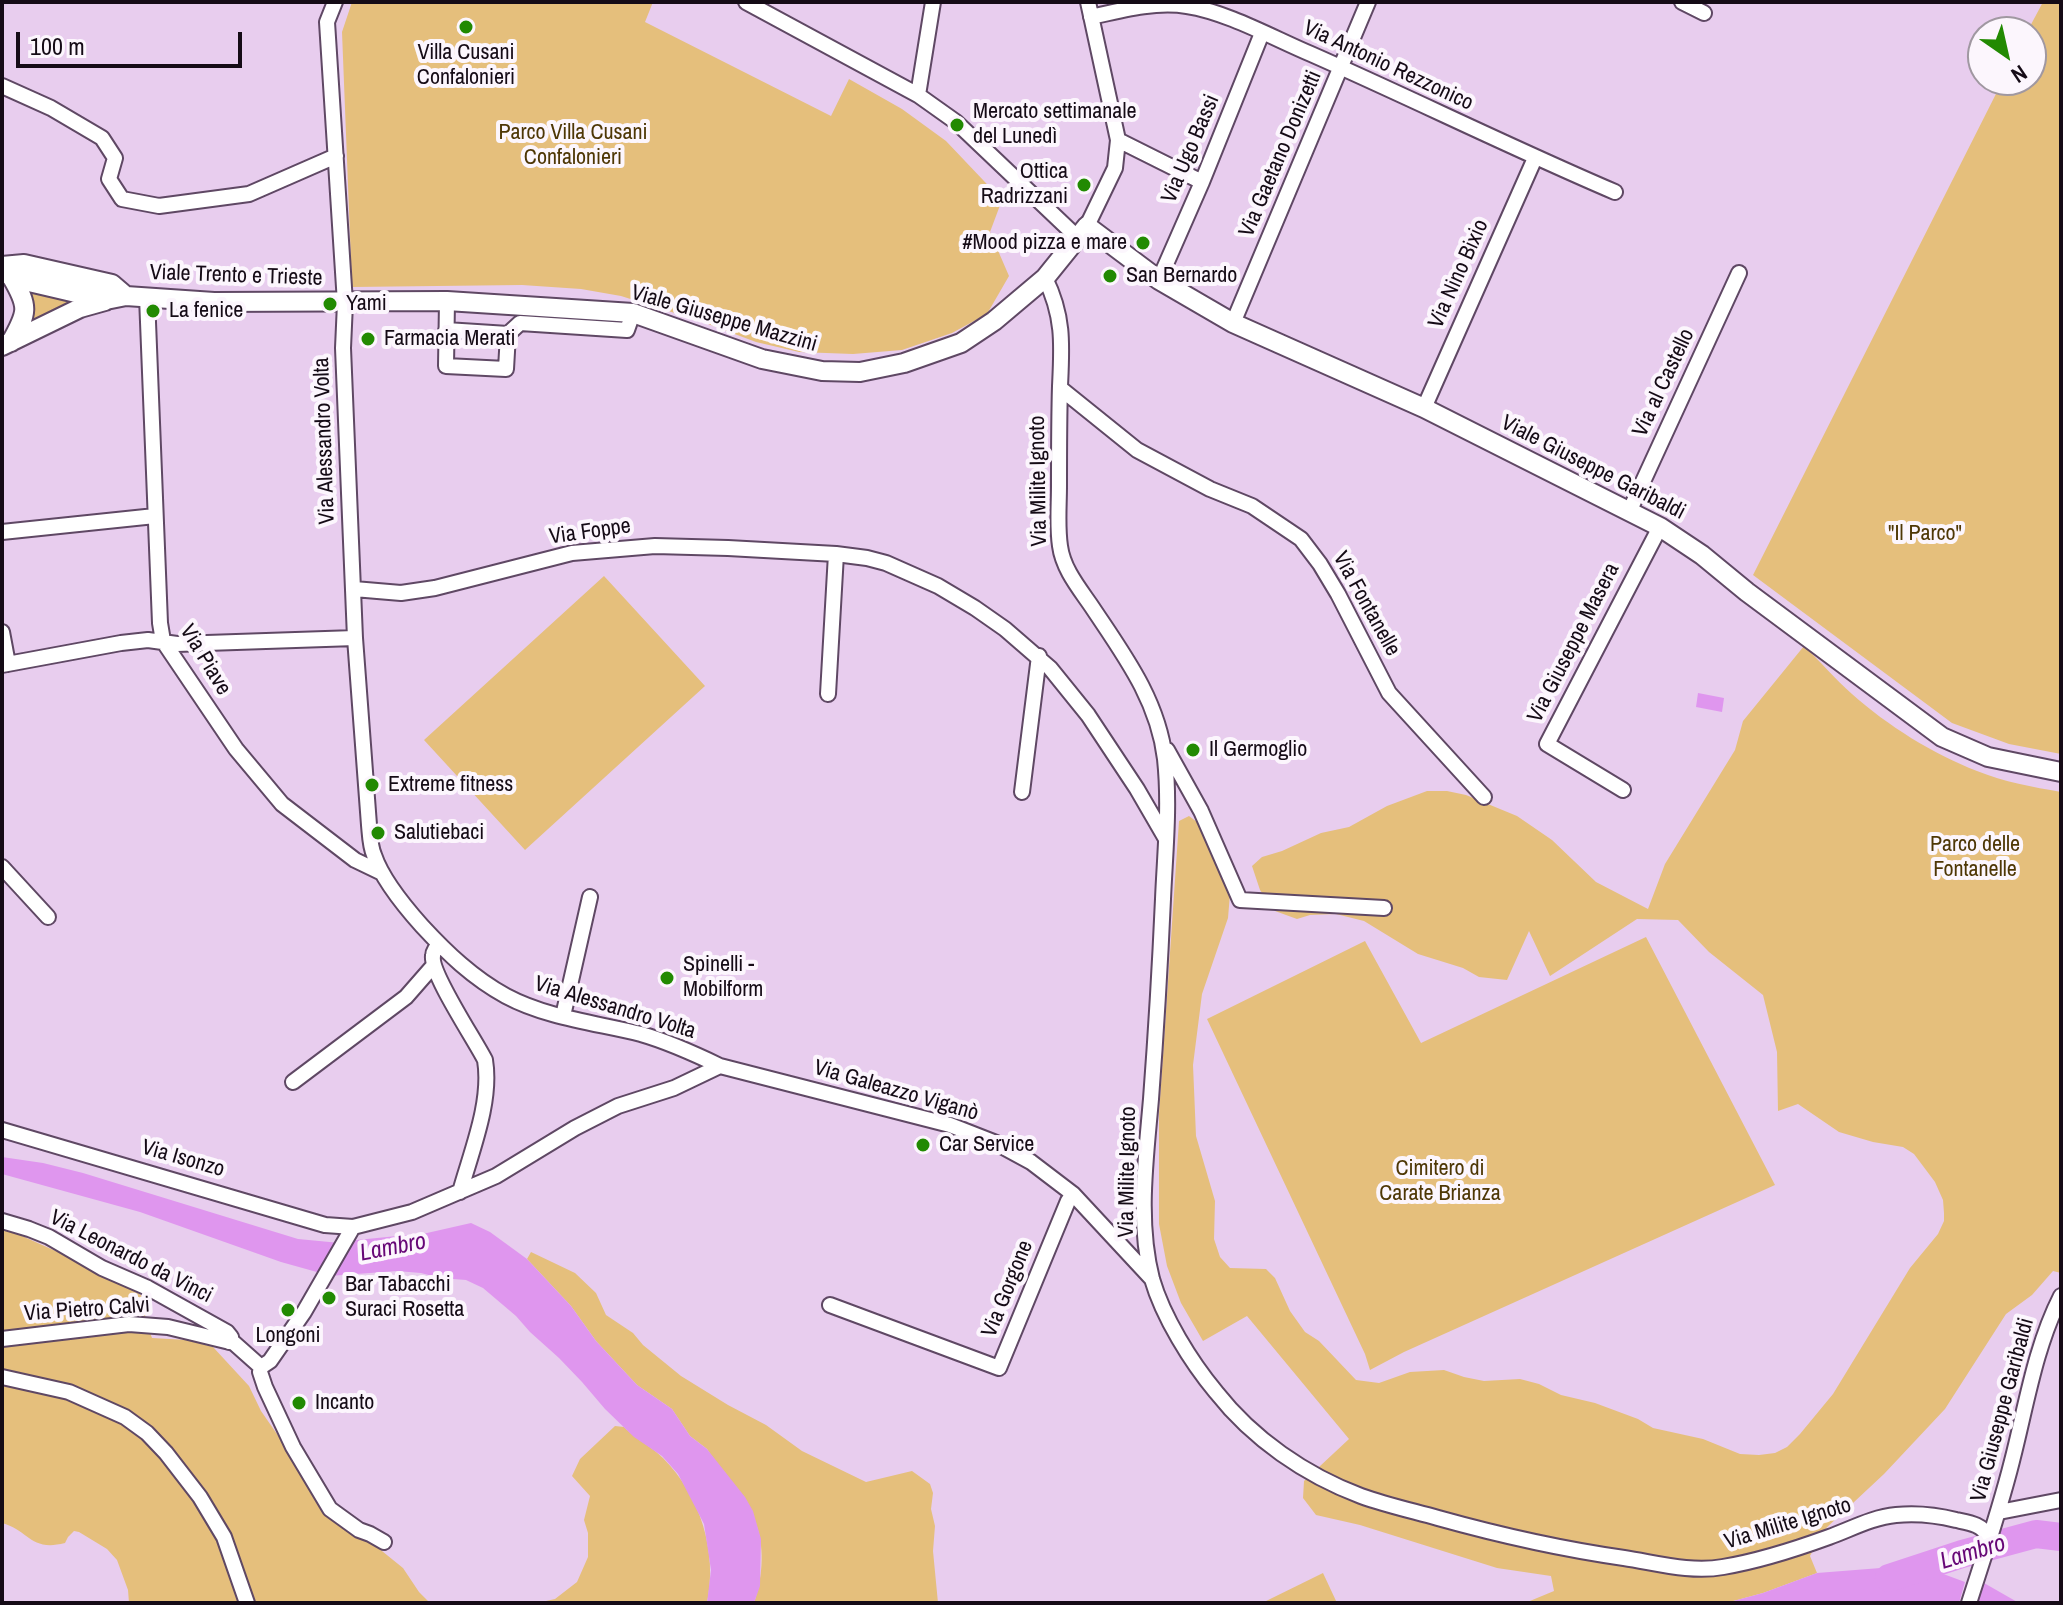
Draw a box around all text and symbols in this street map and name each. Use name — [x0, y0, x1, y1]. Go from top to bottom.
street label: Via Antonio Rezzonico — [1299, 15, 1477, 117]
scale bar — [20, 16, 246, 66]
north arrow — [1967, 16, 2047, 96]
marker: Villa Cusani Confalonieri — [457, 18, 475, 36]
text: 100 m — [30, 30, 85, 62]
place label: Villa Cusani Confalonieri — [417, 40, 515, 92]
text: N — [2006, 58, 2033, 90]
street label: Via Gaetano Donizetti — [1234, 67, 1328, 241]
street label: Via Ugo Bassi — [1156, 91, 1226, 207]
place label: Mercato settimanale del Lunedì — [973, 99, 1136, 150]
marker: Mercato settimanale del Lunedì — [948, 116, 966, 134]
park label: Parco Villa Cusani Confalonieri — [498, 120, 648, 172]
place label: Ottica Radrizzani — [981, 159, 1068, 210]
marker: Ottica Radrizzani — [1075, 176, 1093, 194]
street label: Via Nino Bixio — [1423, 216, 1495, 332]
place label: #Mood pizza e mare — [963, 230, 1127, 256]
marker: #Mood pizza e mare — [1134, 234, 1152, 252]
street label: Viale Trento e Trieste — [149, 260, 323, 292]
place label: San Bernardo — [1126, 263, 1237, 289]
marker: San Bernardo — [1101, 267, 1119, 285]
street label: Viale Giuseppe Mazzini — [628, 280, 820, 358]
place label: Yami — [346, 291, 387, 317]
marker: Yami — [321, 295, 339, 313]
place label: La fenice — [169, 298, 243, 324]
marker: La fenice — [144, 302, 162, 320]
street label: Via al Castello — [1628, 325, 1700, 441]
place label: Farmacia Merati — [384, 326, 515, 352]
marker: Farmacia Merati — [359, 330, 377, 348]
street label: Via Alessandro Volta — [309, 357, 341, 525]
street label: Viale Giuseppe Garibaldi — [1496, 410, 1690, 526]
street label: Via Milite Ignoto — [1025, 415, 1053, 547]
street label: Via Foppe — [548, 513, 632, 551]
park label: "Il Parco" — [1888, 521, 1962, 547]
street label: Via Fontanelle — [1327, 547, 1405, 661]
street label: Via Giuseppe Masera — [1522, 559, 1626, 727]
street label: Via Piave — [174, 620, 236, 700]
place label: Il Germoglio — [1209, 737, 1307, 763]
marker: Il Germoglio — [1184, 741, 1202, 759]
place label: Extreme fitness — [388, 772, 513, 798]
marker: Extreme fitness — [363, 776, 381, 794]
place label: Salutiebaci — [394, 820, 484, 846]
marker: Salutiebaci — [369, 824, 387, 842]
park label: Parco delle Fontanelle — [1930, 832, 2020, 884]
place label: Spinelli - Mobilform — [683, 952, 763, 1004]
marker: Spinelli - Mobilform — [658, 969, 676, 987]
street label: Via Alessandro Volta — [531, 971, 699, 1045]
street label: Via Galeazzo Viganò — [811, 1055, 981, 1127]
street label: Via Milite Ignoto — [1114, 1106, 1142, 1238]
place label: Car Service — [939, 1132, 1034, 1158]
street label: Via Isonzo — [139, 1135, 227, 1183]
marker: Car Service — [914, 1136, 932, 1154]
park label: Cimitero di Carate Brianza — [1379, 1156, 1501, 1208]
street label: Via Leonardo da Vinci — [45, 1205, 217, 1309]
water label: Lambro — [358, 1227, 428, 1269]
street label: Via Gorgone — [977, 1237, 1039, 1341]
place label: Bar Tabacchi Suraci Rosetta — [345, 1272, 464, 1324]
marker: Bar Tabacchi Suraci Rosetta — [320, 1289, 338, 1307]
street label: Via Pietro Calvi — [23, 1292, 151, 1328]
marker: Longoni — [279, 1301, 297, 1319]
street label: Via Giuseppe Garibaldi — [1966, 1315, 2040, 1505]
place label: Longoni — [255, 1323, 321, 1349]
place label: Incanto — [315, 1390, 374, 1416]
marker: Incanto — [290, 1394, 308, 1412]
street label: Via Milite Ignoto — [1721, 1492, 1855, 1556]
water label: Lambro — [1937, 1529, 2009, 1577]

